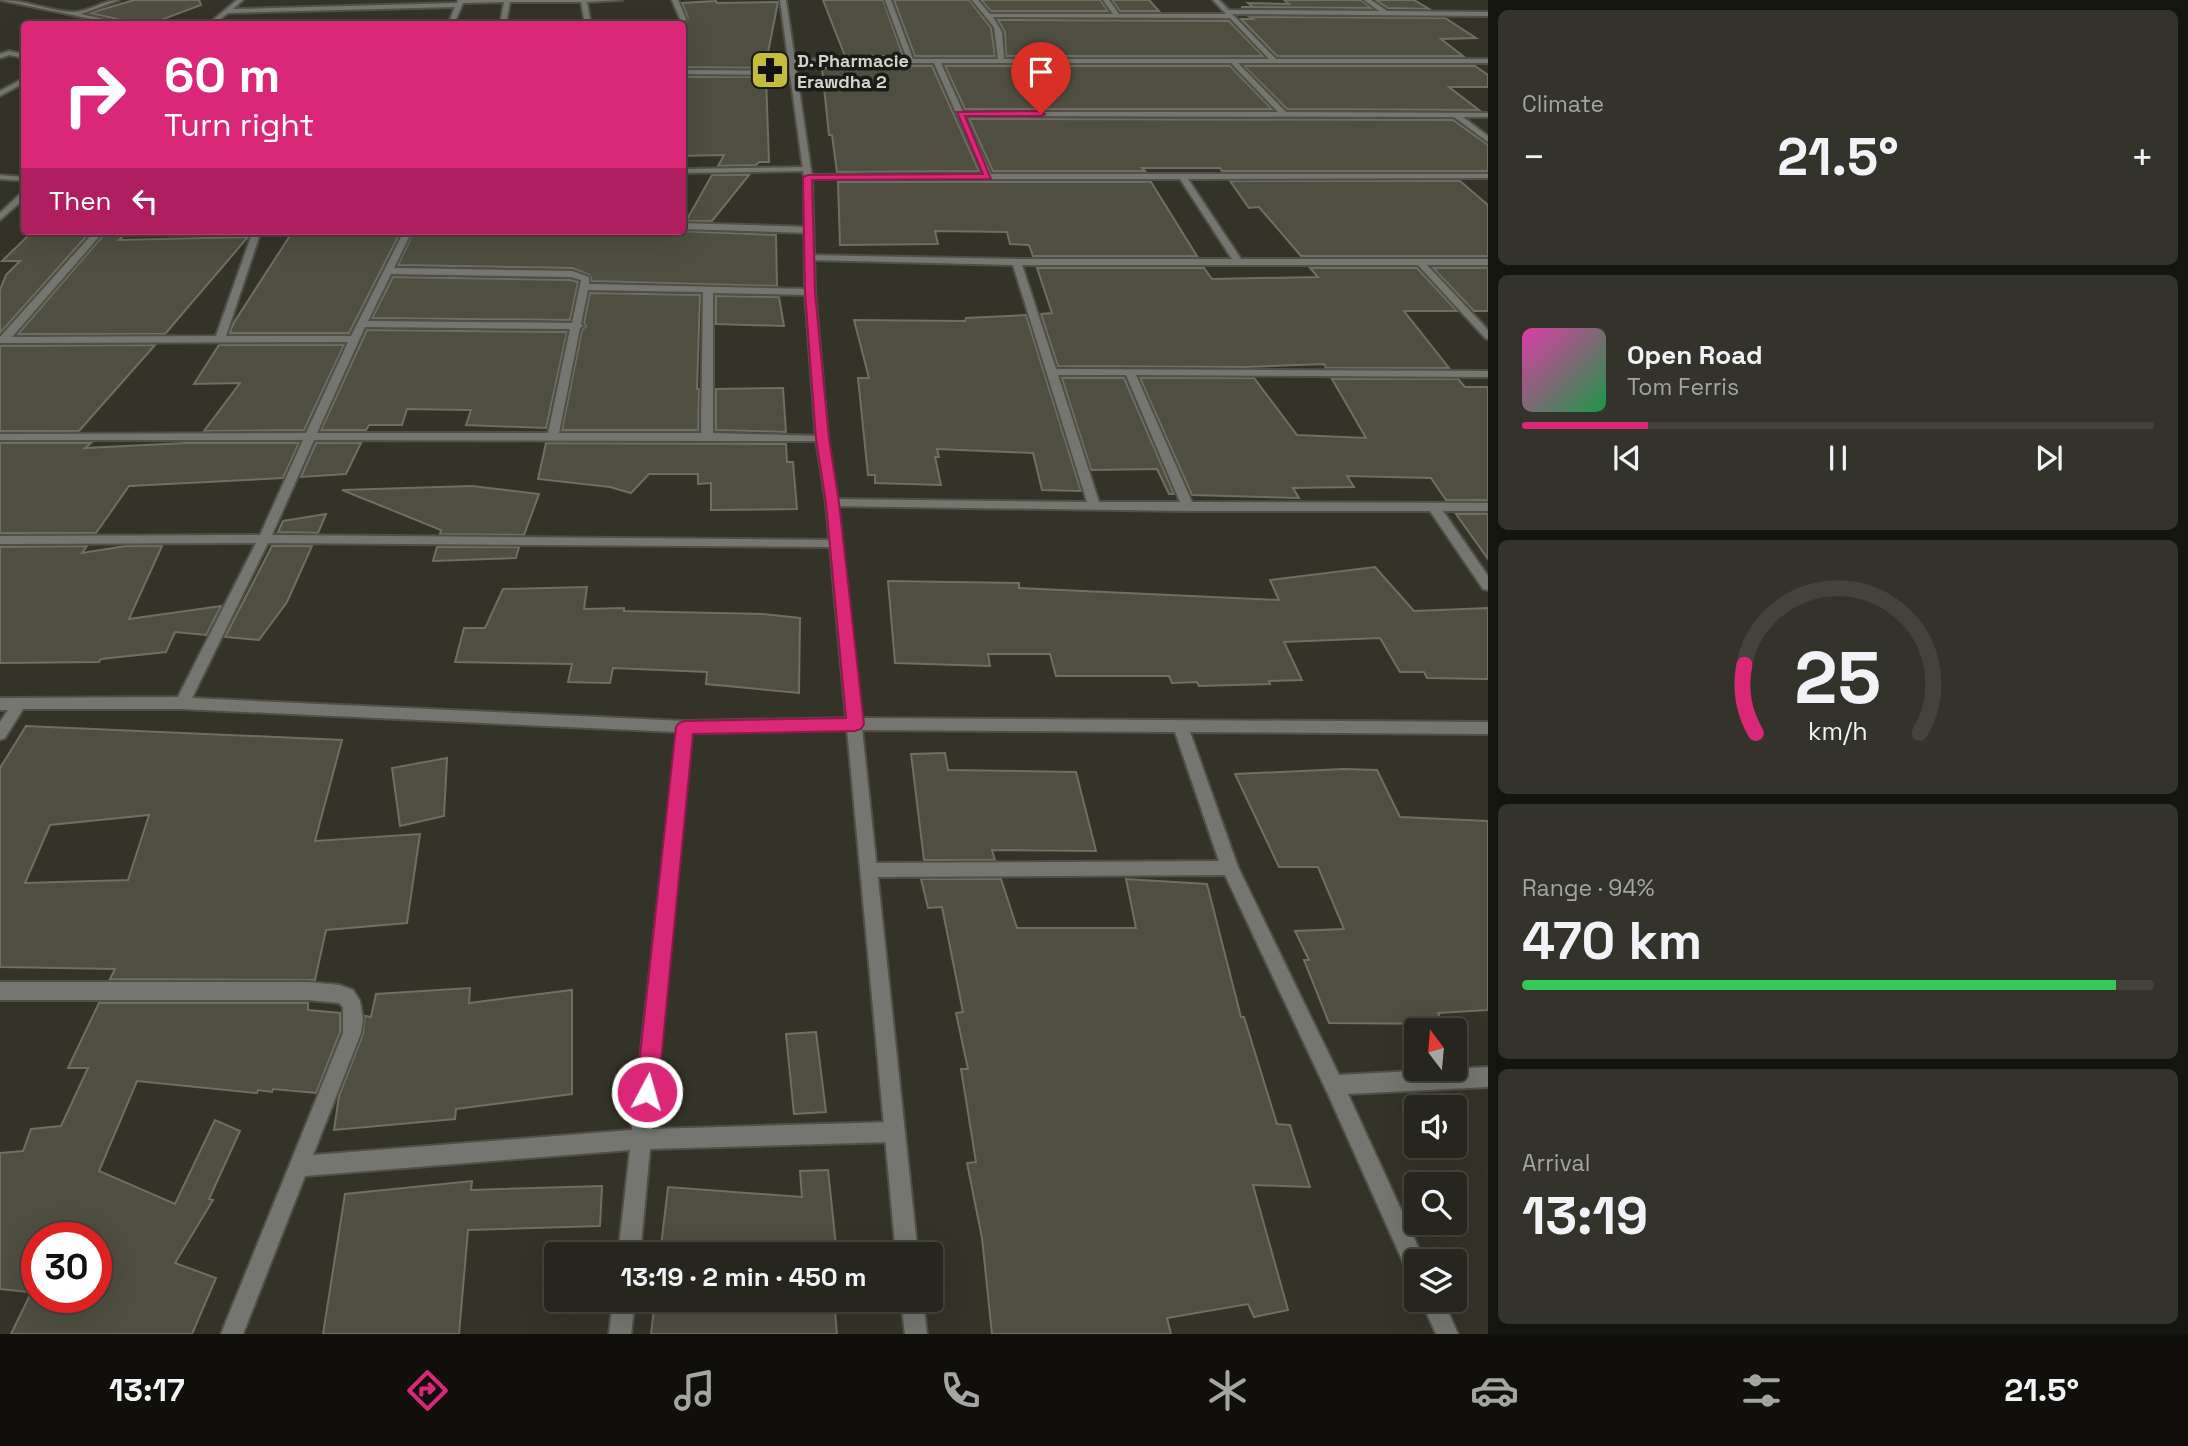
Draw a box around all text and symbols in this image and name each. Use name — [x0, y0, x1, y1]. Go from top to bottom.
pin — [1011, 42, 1071, 114]
text: 60 m — [164, 44, 280, 106]
icon: right — [49, 49, 140, 140]
pharmacy icon: D. Pharmacie Erawdha 2 — [749, 49, 791, 91]
place label: D. Pharmacie Erawdha 2 — [797, 49, 909, 93]
icon: arrive — [1022, 53, 1060, 91]
text: Climate — [1522, 89, 1604, 119]
text: Turn right — [164, 105, 314, 145]
text: 21.5° — [1777, 124, 1899, 190]
text: − — [1522, 133, 1546, 181]
text: + — [2130, 133, 2154, 181]
icon: left — [126, 182, 164, 220]
text: Then — [49, 184, 112, 218]
text: Open Road — [1627, 338, 1763, 372]
text: Tom Ferris — [1627, 372, 1739, 402]
icon: previous — [1608, 439, 1646, 477]
icon: pause — [1819, 439, 1857, 477]
icon: next — [2030, 439, 2068, 477]
text: 25 — [1795, 631, 1881, 724]
text: km/h — [1808, 715, 1868, 747]
text: Range · 94% — [1522, 873, 1655, 903]
text: 470 km — [1522, 908, 1702, 974]
north arrow — [1404, 1018, 1466, 1082]
map controls — [1404, 1018, 1467, 1312]
position arrow — [610, 1055, 684, 1129]
button: sound — [1404, 1095, 1467, 1158]
text: Arrival — [1522, 1148, 1590, 1178]
button: search — [1404, 1172, 1467, 1235]
text: 13:19 — [1522, 1183, 1648, 1249]
speed limit sign: 30 — [21, 1222, 112, 1313]
button: layers — [1404, 1249, 1467, 1312]
text: 13:19 · 2 min · 450 m — [621, 1260, 866, 1294]
icon: directions — [403, 1366, 452, 1415]
icon: music — [670, 1366, 719, 1415]
icon: phone — [936, 1366, 985, 1415]
icon: climate — [1203, 1366, 1252, 1415]
icon: car — [1470, 1366, 1519, 1415]
icon: filters — [1737, 1366, 1786, 1415]
text: 13:17 — [109, 1370, 185, 1410]
text: 21.5° — [2004, 1370, 2079, 1410]

